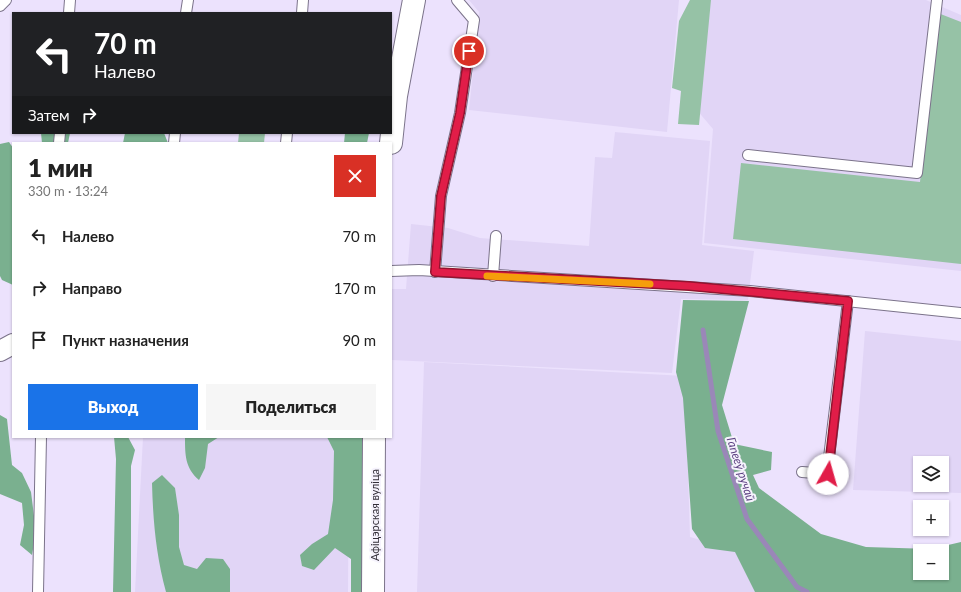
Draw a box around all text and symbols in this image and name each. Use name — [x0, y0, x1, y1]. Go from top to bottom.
text: 70 m — [94, 26, 157, 60]
icon: left — [28, 28, 80, 80]
pin — [452, 34, 486, 68]
icon: arrive — [458, 40, 480, 62]
text: Налево — [94, 60, 156, 82]
icon: right — [78, 104, 100, 126]
text: Затем — [28, 106, 70, 124]
text: 1 мин — [28, 153, 93, 182]
button: close — [334, 155, 376, 197]
text: 330 m · 13:24 — [28, 183, 108, 199]
icon: left — [28, 225, 50, 247]
text: Налево — [62, 227, 114, 245]
text: 70 m — [342, 227, 376, 245]
icon: right — [28, 277, 50, 299]
text: Направо — [62, 279, 122, 297]
text: 170 m — [334, 279, 376, 297]
icon: arrive — [28, 329, 50, 351]
text: Пункт назначения — [62, 331, 189, 349]
text: 90 m — [342, 331, 376, 349]
button: Выход — [28, 384, 198, 430]
button: Поделиться — [206, 384, 376, 430]
water label: Гапееў ручай — [724, 435, 758, 503]
position arrow — [807, 453, 849, 495]
map controls — [913, 456, 949, 580]
button: layers — [913, 456, 949, 492]
street label: Афіцэрская вуліца — [368, 469, 381, 561]
button: + — [913, 500, 949, 536]
button: − — [913, 544, 949, 580]

